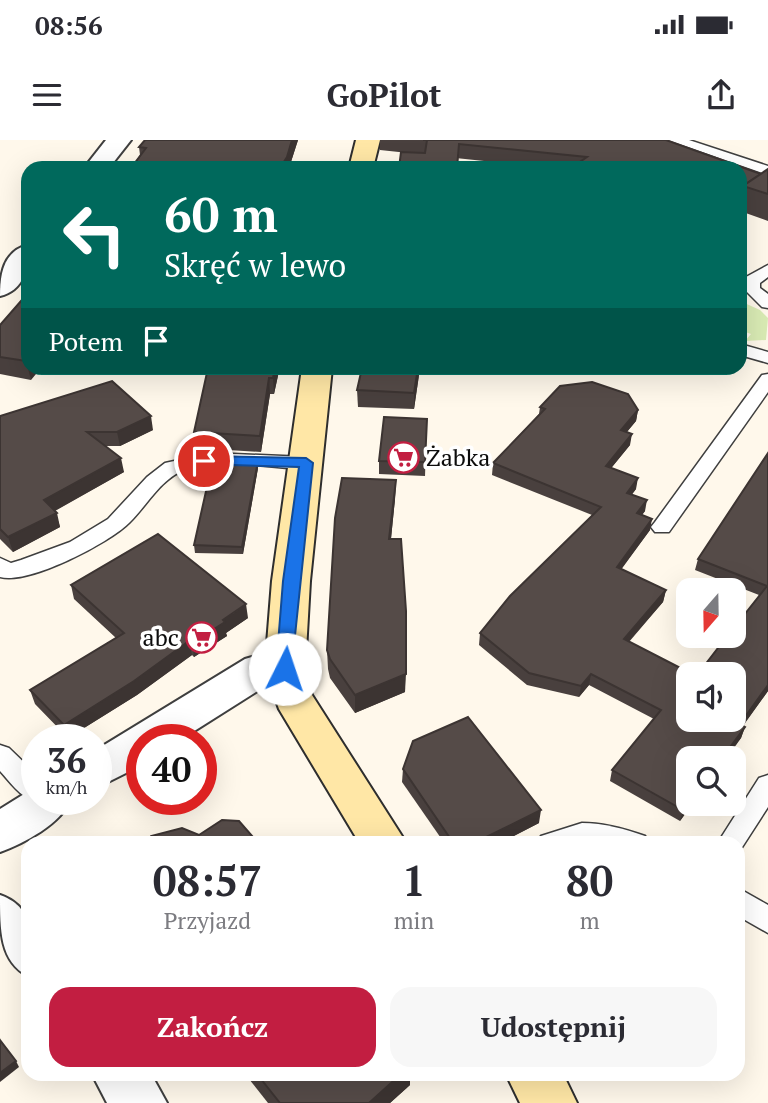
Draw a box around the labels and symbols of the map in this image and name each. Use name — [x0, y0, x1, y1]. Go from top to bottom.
pin — [174, 431, 234, 491]
supermarket icon: Żabka — [386, 440, 420, 474]
place label: Żabka — [426, 441, 490, 473]
north arrow — [676, 578, 746, 648]
supermarket icon: abc — [185, 620, 219, 654]
place label: abc — [143, 621, 179, 653]
position arrow — [248, 632, 322, 706]
speed limit sign: 40 — [126, 724, 217, 815]

